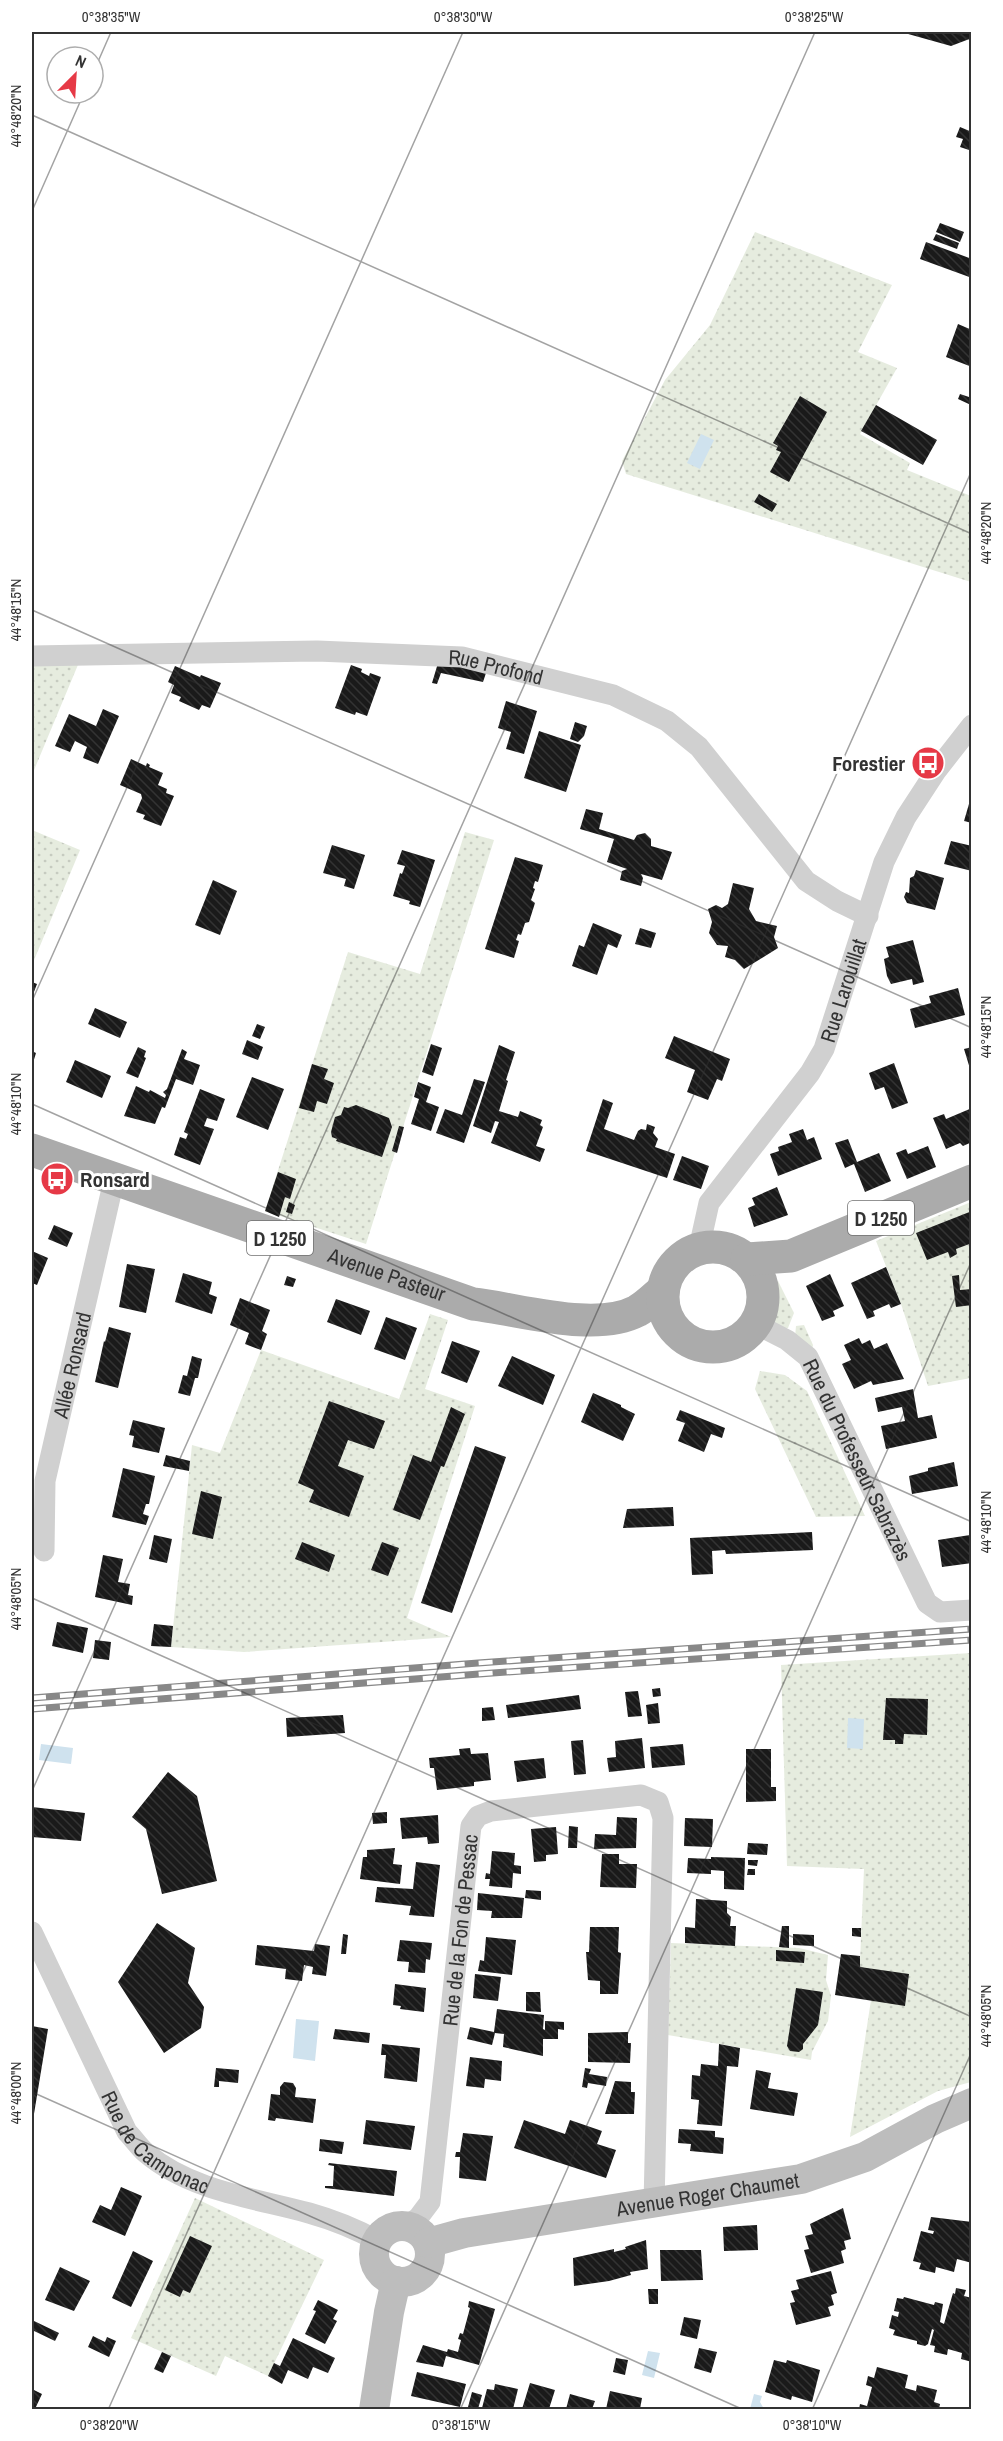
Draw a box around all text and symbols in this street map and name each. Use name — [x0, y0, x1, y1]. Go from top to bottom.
text: 0°38'35"W — [82, 6, 141, 27]
text: 0°38'30"W — [434, 6, 493, 27]
text: 0°38'25"W — [785, 6, 844, 27]
north arrow — [45, 45, 105, 105]
text: N — [72, 49, 90, 73]
text: 44°48'20"N — [5, 85, 26, 147]
text: 44°48'20"N — [975, 502, 996, 564]
text: 44°48'15"N — [5, 579, 26, 641]
street label: Rue Profond — [448, 642, 546, 691]
bus stop icon: Forestier — [910, 745, 946, 781]
place label: Forestier — [832, 749, 905, 778]
street label: Rue Larouillat — [813, 935, 873, 1046]
text: 44°48'15"N — [975, 996, 996, 1058]
text: 44°48'10"N — [5, 1073, 26, 1135]
bus stop icon: Ronsard — [39, 1161, 75, 1197]
place label: Ronsard — [80, 1165, 150, 1194]
road number: D 1250 — [848, 1201, 914, 1235]
road number: D 1250 — [247, 1221, 313, 1255]
street label: Avenue Pasteur — [324, 1240, 450, 1308]
street label: Allée Ronsard — [45, 1309, 98, 1422]
street label: Rue du Professeur Sabrazès — [796, 1354, 919, 1566]
text: 44°48'10"N — [975, 1491, 996, 1553]
text: 44°48'05"N — [5, 1568, 26, 1630]
street label: Rue de la Fon de Pessac — [435, 1833, 485, 2027]
text: 44°48'05"N — [975, 1985, 996, 2047]
text: 44°48'00"N — [5, 2062, 26, 2124]
street label: Rue de Camponac — [95, 2086, 213, 2200]
street label: Avenue Roger Chaumet — [613, 2165, 801, 2223]
text: 0°38'20"W — [80, 2414, 139, 2435]
text: 0°38'15"W — [432, 2414, 491, 2435]
text: 0°38'10"W — [783, 2414, 842, 2435]

